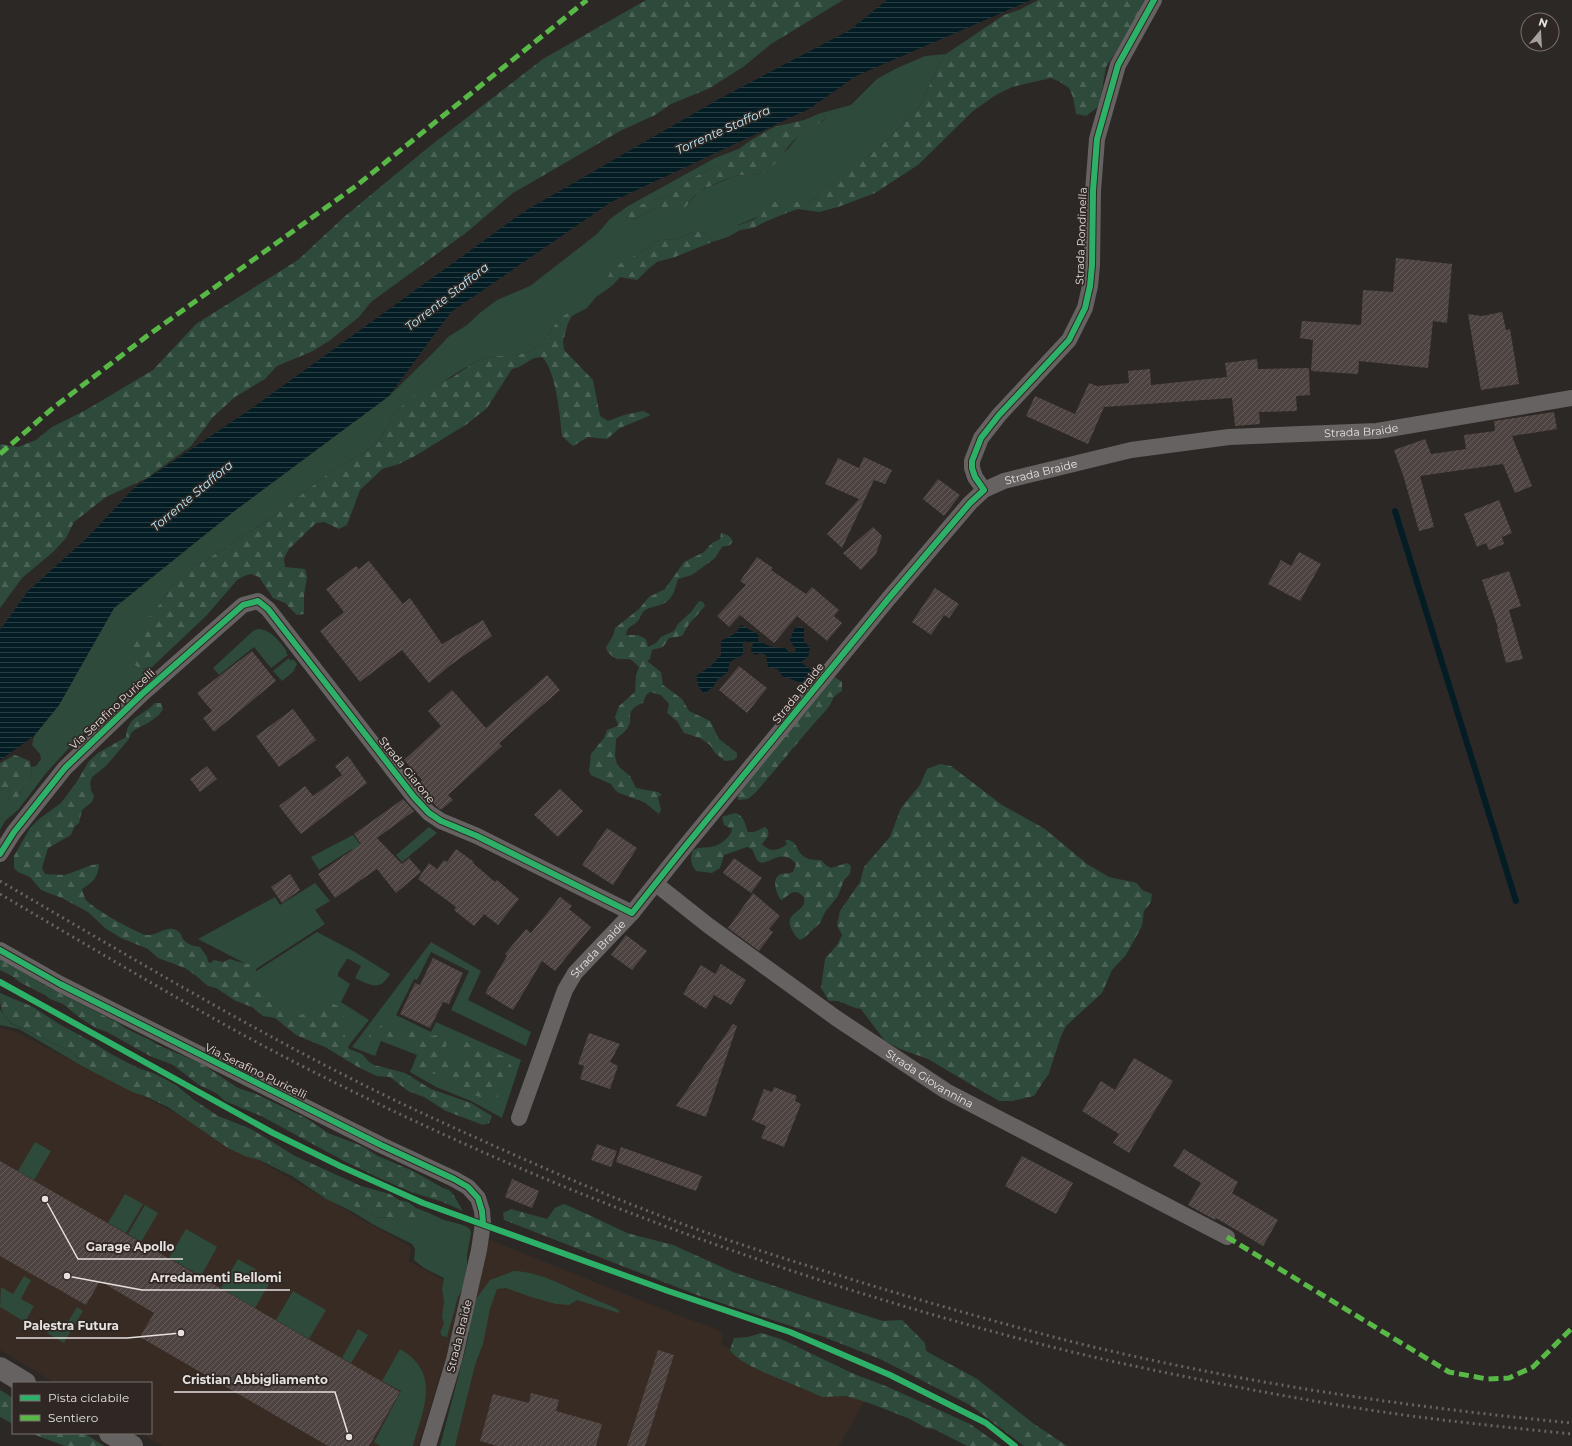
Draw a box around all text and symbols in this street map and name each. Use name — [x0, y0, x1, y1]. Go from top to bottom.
north arrow — [1520, 12, 1560, 52]
text: N — [1537, 14, 1549, 31]
water label: Torrente Staffora — [673, 102, 772, 157]
street label: Strada Rondinella — [1072, 187, 1090, 285]
water label: Torrente Staffora — [402, 259, 492, 334]
street label: Strada Braide — [1324, 420, 1400, 440]
street label: Strada Braide — [1003, 456, 1079, 488]
water label: Torrente Staffora — [148, 457, 236, 534]
street label: Strada Braide — [769, 659, 827, 726]
street label: Via Serafino Puricelli — [66, 666, 158, 752]
street label: Strada Giarone — [376, 734, 438, 806]
street label: Strada Braide — [567, 917, 629, 980]
street label: Via Serafino Puricelli — [203, 1040, 309, 1102]
street label: Strada Giovannina — [883, 1046, 976, 1111]
callout: Garage Apollo — [78, 1235, 183, 1259]
text: Garage Apollo — [86, 1239, 174, 1254]
callout: Arredamenti Bellomi — [142, 1266, 290, 1290]
text: Arredamenti Bellomi — [149, 1270, 282, 1285]
street label: Strada Braide — [443, 1298, 475, 1374]
callout: Palestra Futura — [16, 1314, 127, 1338]
text: Palestra Futura — [23, 1318, 119, 1333]
callout: Cristian Abbigliamento — [174, 1368, 335, 1392]
text: Cristian Abbigliamento — [182, 1372, 328, 1387]
legend — [12, 1382, 152, 1434]
text: Pista ciclabile — [48, 1390, 129, 1405]
text: Sentiero — [48, 1410, 98, 1425]

